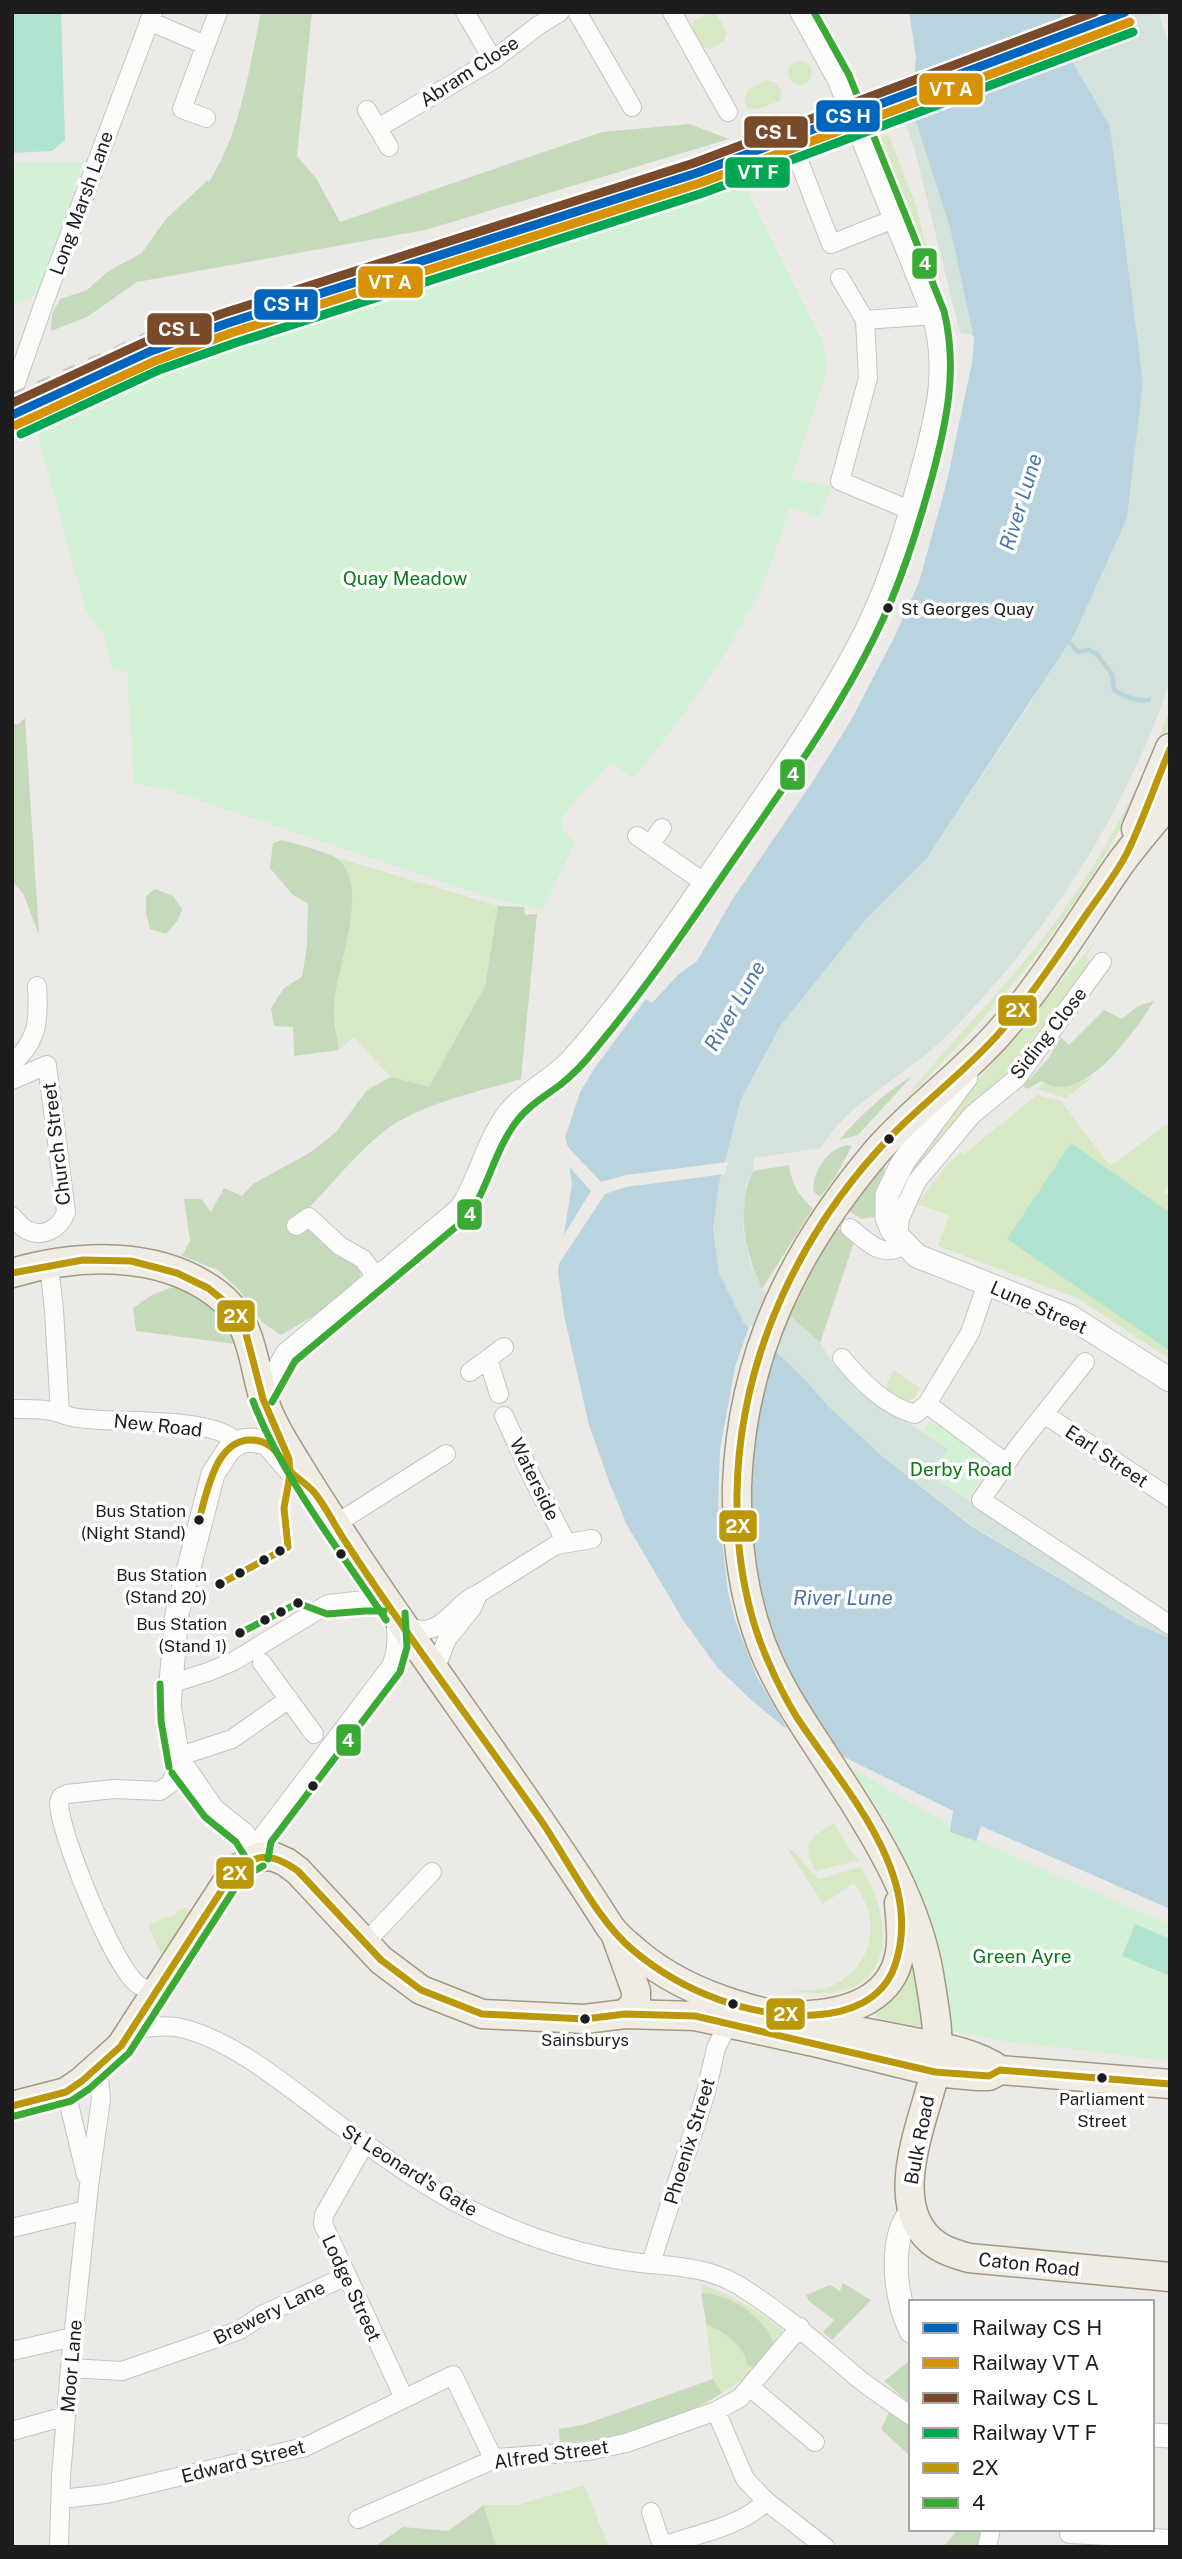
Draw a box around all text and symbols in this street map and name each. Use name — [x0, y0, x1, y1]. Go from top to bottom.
street label: Abram Close — [416, 31, 522, 111]
line badge: VT A — [918, 72, 984, 106]
text: VT A — [929, 78, 973, 100]
line badge: CS H — [815, 99, 881, 133]
text: CS H — [825, 105, 871, 127]
line badge: CS L — [743, 115, 809, 149]
text: CS L — [755, 121, 797, 143]
street label: Long Marsh Lane — [45, 128, 117, 278]
line badge: VT F — [724, 156, 791, 189]
text: VT F — [737, 161, 779, 183]
line badge: 4 — [911, 247, 938, 280]
text: 4 — [919, 252, 931, 274]
line badge: VT A — [357, 265, 424, 299]
text: VT A — [368, 271, 412, 293]
line badge: CS H — [253, 288, 319, 321]
text: CS H — [263, 293, 309, 315]
line badge: CS L — [146, 312, 213, 346]
text: CS L — [158, 318, 200, 340]
water label: River Lune — [994, 450, 1047, 553]
park label: Quay Meadow — [343, 567, 468, 589]
place label: St Georges Quay — [901, 599, 1034, 619]
marker: St Georges Quay — [881, 601, 895, 615]
line badge: 4 — [779, 758, 806, 791]
text: 4 — [787, 763, 799, 785]
water label: River Lune — [699, 956, 770, 1055]
street label: Siding Close — [1005, 983, 1091, 1083]
line badge: 2X — [997, 994, 1038, 1027]
text: 2X — [1005, 999, 1031, 1021]
street label: Church Street — [38, 1081, 74, 1207]
unlabelled marker — [882, 1132, 896, 1146]
line badge: 4 — [456, 1198, 483, 1231]
text: 4 — [464, 1203, 476, 1225]
street label: Lune Street — [987, 1276, 1091, 1338]
line badge: 2X — [216, 1299, 256, 1333]
text: 2X — [223, 1305, 249, 1327]
street label: New Road — [112, 1409, 204, 1441]
street label: Earl Street — [1061, 1420, 1153, 1492]
street label: Waterside — [506, 1434, 564, 1524]
park label: Derby Road — [910, 1458, 1012, 1480]
place label: Bus Station (Night Stand) — [81, 1501, 186, 1543]
line badge: 2X — [718, 1509, 758, 1543]
marker: Bus Station (Night Stand) — [192, 1513, 206, 1527]
text: 2X — [725, 1515, 751, 1537]
unlabelled marker — [273, 1544, 287, 1558]
unlabelled marker — [334, 1547, 348, 1561]
unlabelled marker — [257, 1553, 271, 1567]
place label: Bus Station (Stand 20) — [116, 1565, 207, 1607]
unlabelled marker — [233, 1566, 247, 1580]
marker: Bus Station (Stand 20) — [213, 1577, 227, 1591]
water label: River Lune — [793, 1585, 893, 1610]
unlabelled marker — [291, 1596, 305, 1610]
unlabelled marker — [274, 1605, 288, 1619]
unlabelled marker — [258, 1613, 272, 1627]
place label: Bus Station (Stand 1) — [136, 1614, 227, 1656]
marker: Bus Station (Stand 1) — [233, 1626, 247, 1640]
line badge: 4 — [335, 1723, 362, 1757]
text: 4 — [342, 1729, 354, 1751]
unlabelled marker — [306, 1779, 320, 1793]
line badge: 2X — [215, 1856, 255, 1890]
text: 2X — [222, 1862, 248, 1884]
park label: Green Ayre — [973, 1945, 1071, 1967]
unlabelled marker — [726, 1997, 740, 2011]
line badge: 2X — [765, 1997, 806, 2031]
text: 2X — [773, 2003, 799, 2025]
marker: Sainsburys — [578, 2012, 592, 2026]
place label: Sainsburys — [541, 2030, 629, 2050]
marker: Parliament Street — [1095, 2071, 1109, 2085]
street label: Phoenix Street — [659, 2075, 719, 2207]
place label: Parliament Street — [1059, 2089, 1145, 2131]
street label: Bulk Road — [900, 2094, 938, 2186]
street label: St Leonard's Gate — [338, 2119, 482, 2221]
street label: Lodge Street — [318, 2231, 386, 2345]
street label: Caton Road — [977, 2248, 1081, 2280]
street label: Brewery Lane — [210, 2276, 328, 2348]
legend — [909, 2300, 1154, 2531]
text: Railway CS H — [972, 2315, 1102, 2340]
street label: Moor Lane — [56, 2319, 86, 2413]
text: Railway VT A — [972, 2350, 1100, 2375]
text: Railway CS L — [972, 2385, 1098, 2410]
text: Railway VT F — [972, 2420, 1097, 2445]
street label: Edward Street — [179, 2435, 307, 2487]
street label: Alfred Street — [492, 2435, 610, 2473]
text: 2X — [972, 2455, 999, 2480]
text: 4 — [972, 2490, 985, 2515]

